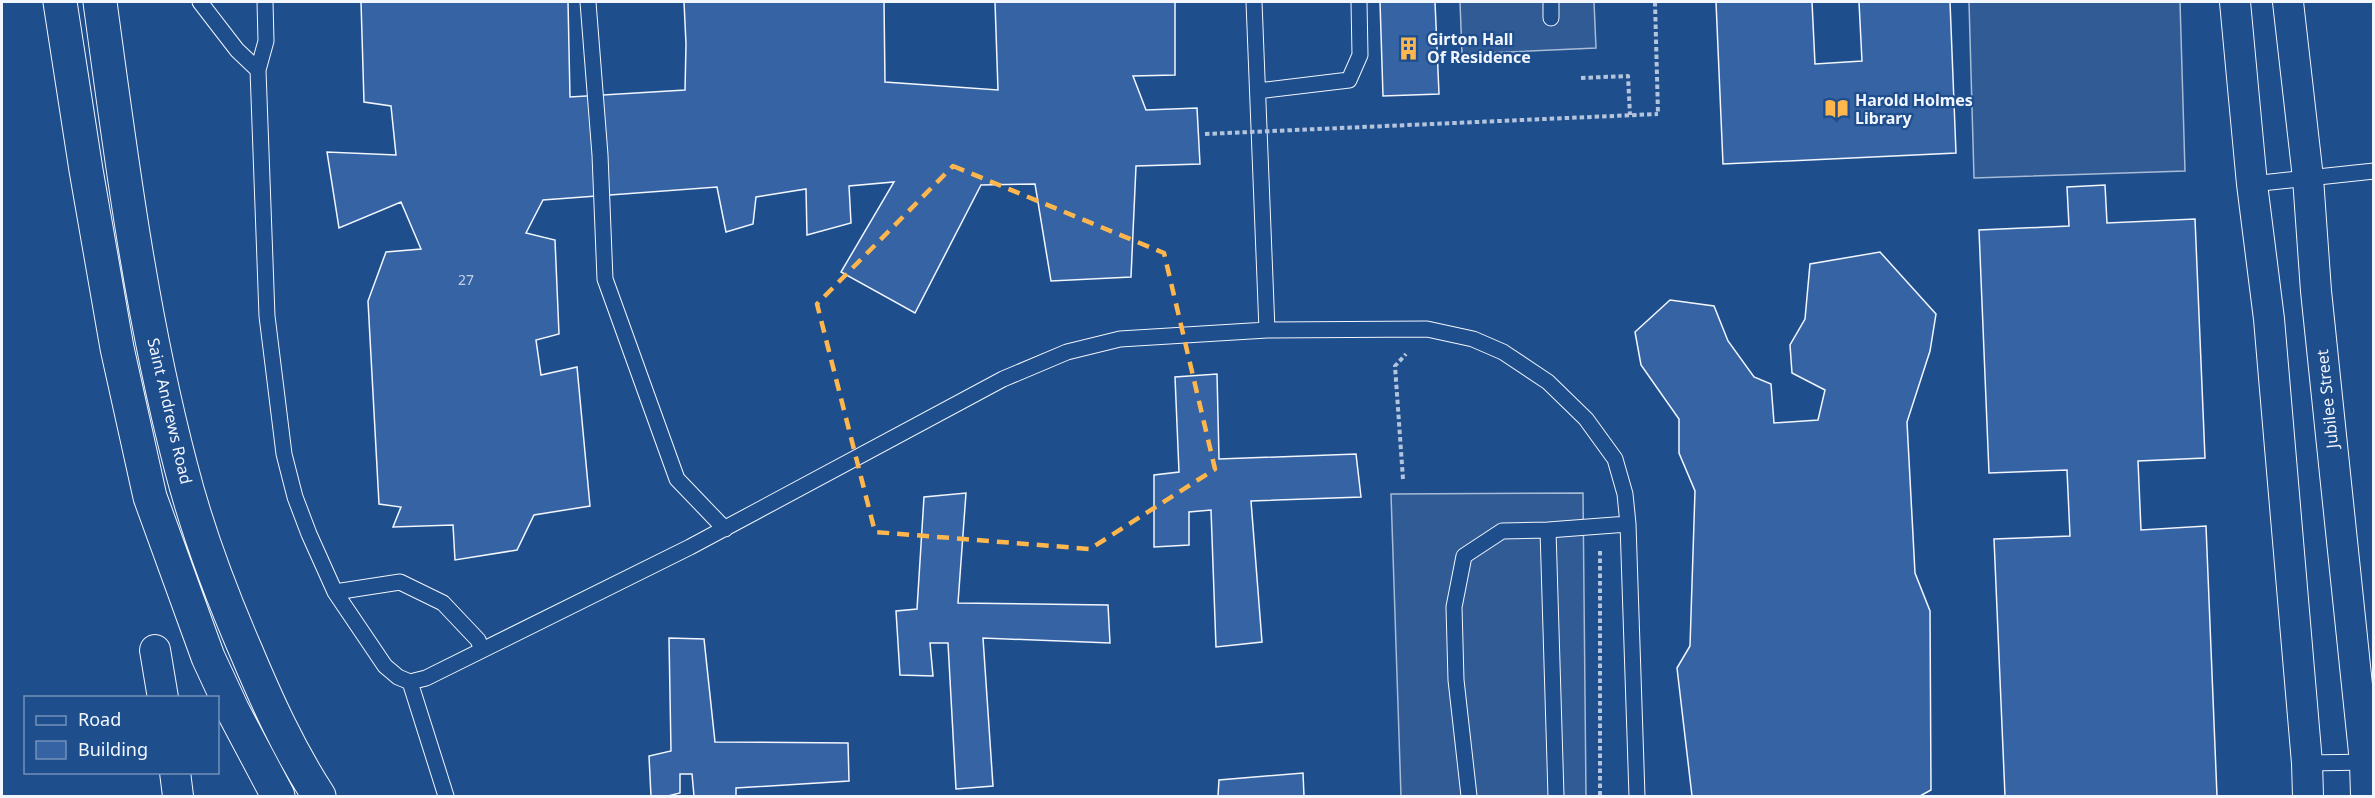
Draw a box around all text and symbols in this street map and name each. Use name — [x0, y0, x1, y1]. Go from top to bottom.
place label: Girton Hall Of Residence — [1427, 28, 1531, 68]
building icon: Girton Hall Of Residence — [1396, 35, 1422, 61]
place label: Harold Holmes Library — [1855, 89, 1973, 129]
library icon: Harold Holmes Library — [1824, 96, 1850, 122]
house number: 27 — [458, 270, 474, 289]
street label: Saint Andrews Road — [142, 336, 198, 486]
street label: Jubilee Street — [2311, 348, 2343, 451]
legend — [24, 696, 219, 774]
text: Road — [78, 707, 121, 731]
text: Building — [78, 737, 148, 761]

